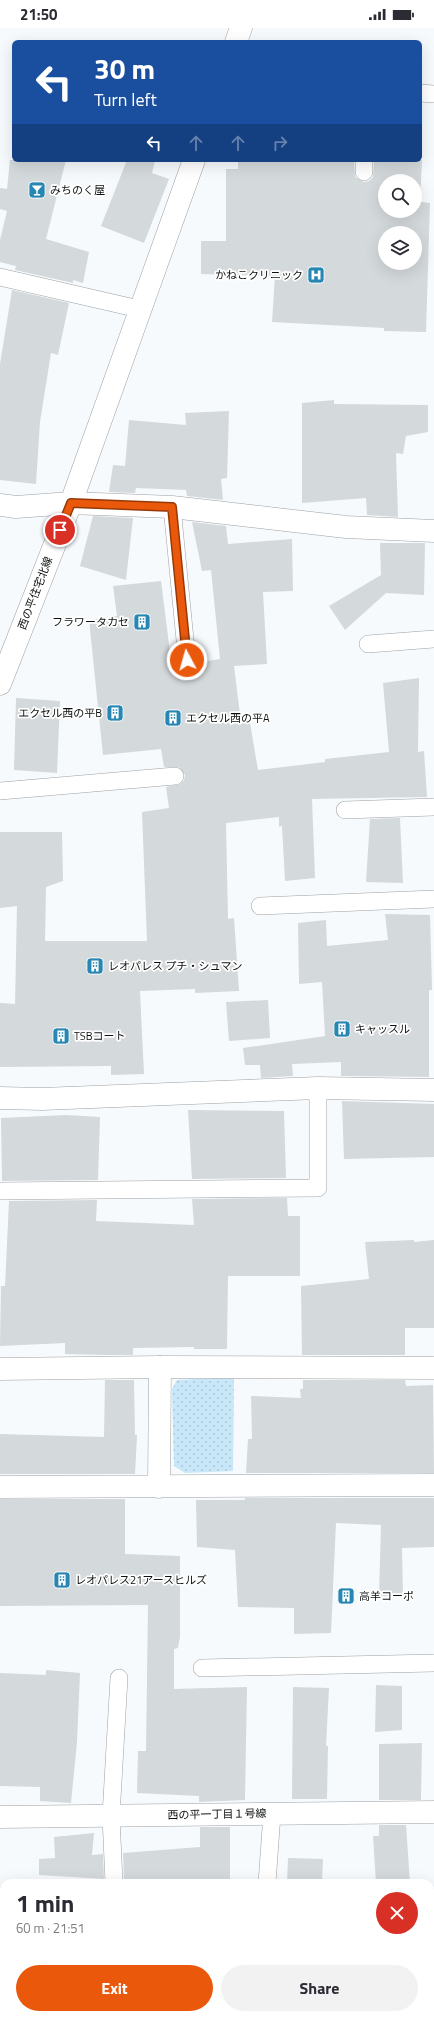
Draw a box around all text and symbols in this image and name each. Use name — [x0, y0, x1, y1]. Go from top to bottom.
text: 21:50 — [20, 3, 57, 26]
text: 30 m — [94, 47, 155, 90]
icon: left — [28, 56, 80, 108]
text: Turn left — [94, 86, 157, 113]
icon: left — [143, 132, 165, 154]
icon: ahead — [185, 132, 207, 154]
icon: ahead — [227, 132, 249, 154]
icon: right — [269, 132, 291, 154]
map controls — [378, 174, 422, 270]
button: search — [378, 174, 422, 218]
bar icon: みちのく屋 — [27, 180, 47, 200]
place label: みちのく屋 — [50, 182, 105, 198]
button: layers — [378, 226, 422, 270]
hospital icon: かねこクリニック — [306, 265, 326, 285]
place label: かねこクリニック — [215, 267, 303, 283]
pin — [43, 513, 77, 547]
icon: arrive — [49, 519, 71, 541]
street label: 西の平住宅北線 — [14, 554, 56, 632]
building icon: フラワータカセ — [132, 612, 152, 632]
place label: フラワータカセ — [52, 614, 129, 630]
position arrow — [166, 639, 208, 681]
building icon: エクセル西の平B — [105, 703, 125, 723]
place label: エクセル西の平B — [18, 705, 102, 721]
building icon: エクセル西の平A — [163, 708, 183, 728]
place label: エクセル西の平A — [186, 710, 270, 726]
building icon: レオパレス プチ・シュマン — [85, 956, 105, 976]
place label: レオパレス プチ・シュマン — [108, 958, 242, 974]
building icon: キャッスル — [332, 1019, 352, 1039]
place label: キャッスル — [355, 1021, 410, 1037]
building icon: TSBコート — [51, 1026, 71, 1046]
place label: TSBコート — [74, 1028, 126, 1044]
building icon: レオパレス21アースヒルズ — [52, 1570, 72, 1590]
place label: レオパレス21アースヒルズ — [75, 1572, 207, 1588]
building icon: 高羊コーポ — [336, 1586, 356, 1606]
place label: 高羊コーポ — [359, 1588, 414, 1604]
street label: 西の平一丁目１号線 — [167, 1805, 267, 1823]
text: 1 min — [16, 1885, 74, 1921]
button: close — [376, 1892, 418, 1934]
text: 60 m · 21:51 — [16, 1918, 85, 1938]
button: Exit — [16, 1965, 213, 2011]
button: Share — [221, 1965, 418, 2011]

